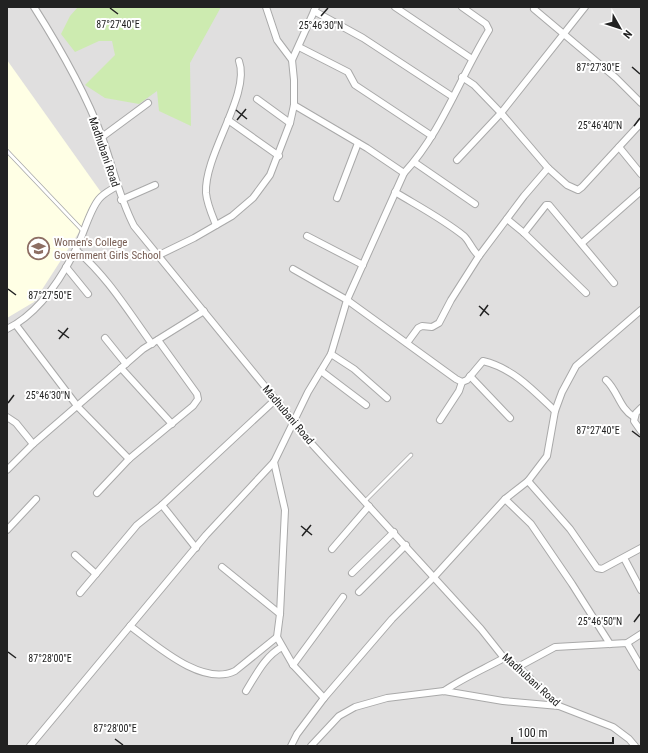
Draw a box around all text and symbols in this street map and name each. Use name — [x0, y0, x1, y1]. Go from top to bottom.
north arrow — [600, 8, 640, 48]
text: 87°27'40"E — [96, 19, 140, 30]
text: 25°46'30"N — [299, 20, 343, 31]
text: N — [620, 27, 635, 41]
text: 87°27'30"E — [576, 62, 620, 73]
street label: Madhubani Road — [86, 115, 122, 189]
text: 25°46'40"N — [578, 120, 622, 131]
school or university icon: Women's College Government Girls School — [25, 235, 51, 261]
place label: Women's College Government Girls School — [54, 236, 161, 262]
text: 87°27'50"E — [28, 290, 72, 301]
street label: Madhubani Road — [260, 383, 316, 447]
text: 25°46'30"N — [26, 390, 70, 401]
text: 87°27'40"E — [576, 425, 620, 436]
text: 25°46'50"N — [578, 616, 622, 627]
street label: Madhubani Road — [500, 651, 562, 709]
text: 87°28'00"E — [28, 653, 72, 664]
scale bar — [512, 719, 613, 745]
text: 87°28'00"E — [93, 723, 137, 734]
text: 100 m — [518, 726, 548, 740]

